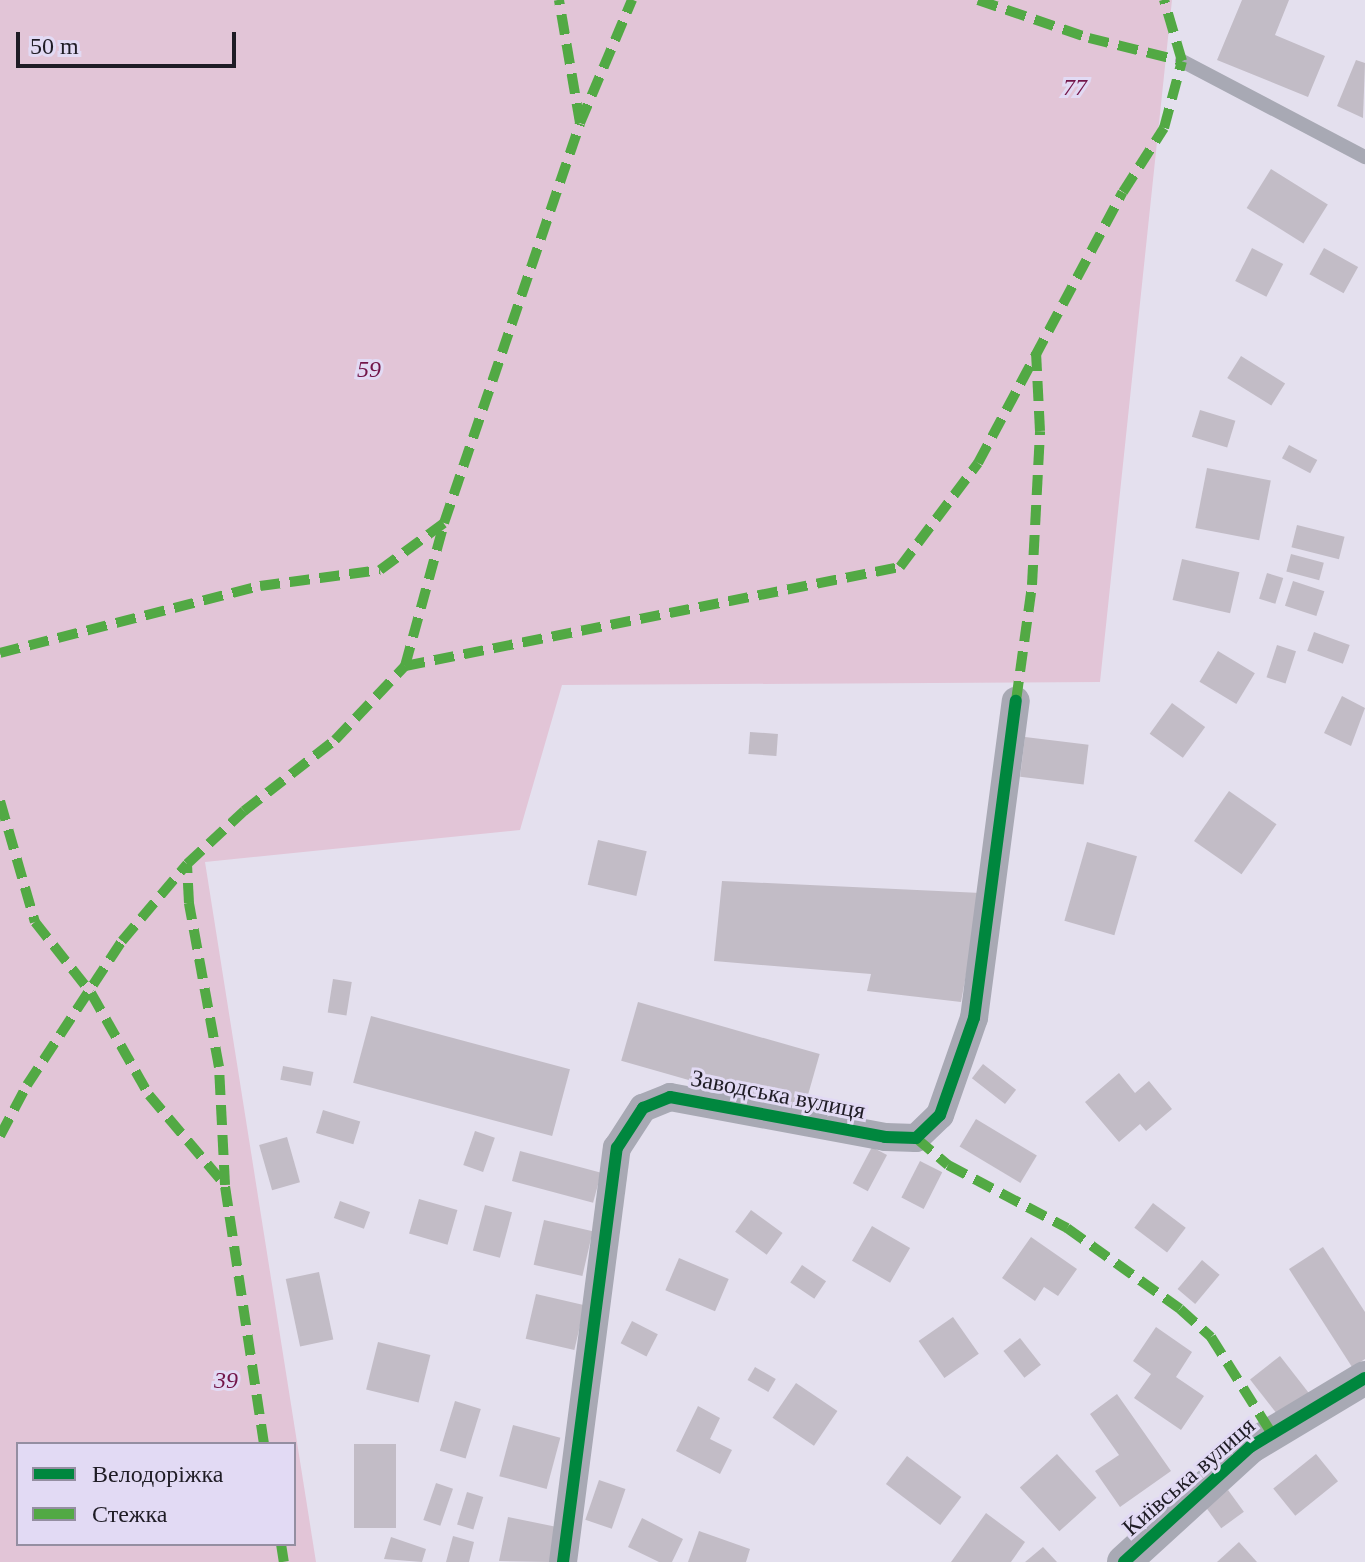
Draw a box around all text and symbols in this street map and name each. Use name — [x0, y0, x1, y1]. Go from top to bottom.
scale bar — [20, 16, 240, 66]
text: 50 m — [30, 33, 79, 59]
park label: 77 — [1063, 74, 1087, 102]
park label: 59 — [357, 356, 381, 384]
street label: Заводська вулиця — [688, 1064, 868, 1126]
park label: 39 — [214, 1367, 238, 1395]
street label: Київська вулиця — [1117, 1412, 1261, 1542]
legend — [16, 1442, 296, 1546]
text: Велодоріжка — [92, 1461, 223, 1487]
text: Стежка — [92, 1501, 167, 1527]

